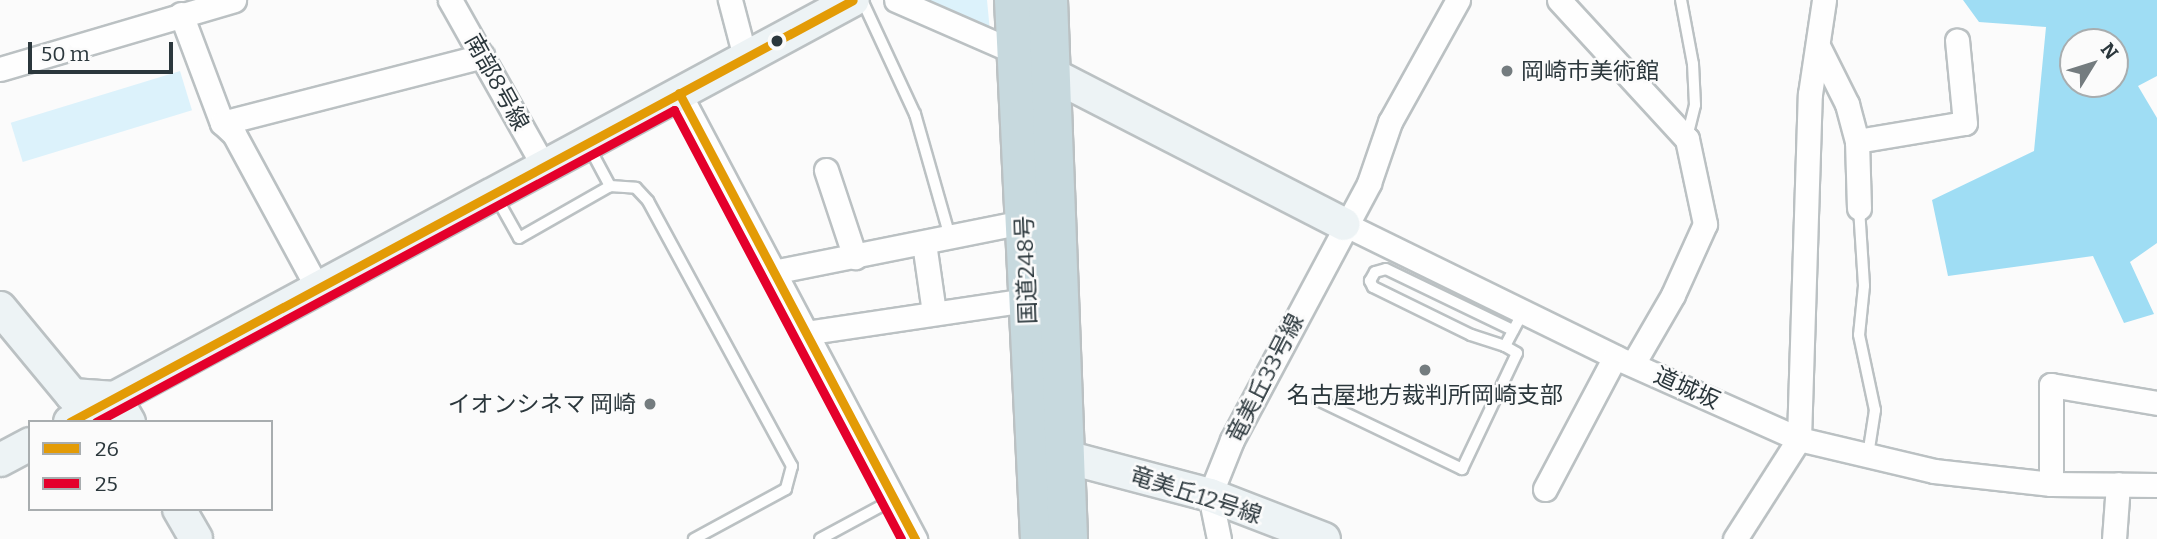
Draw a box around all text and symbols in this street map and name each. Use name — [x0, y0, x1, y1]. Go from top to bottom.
scale bar — [32, 28, 177, 72]
north arrow — [2059, 28, 2129, 98]
street label: 南部8号線 — [459, 29, 535, 135]
unlabelled marker — [770, 34, 784, 48]
text: N — [2096, 38, 2123, 64]
text: 50 m — [41, 41, 90, 67]
place label: 岡崎市美術館 — [1521, 57, 1659, 85]
marker: 岡崎市美術館 — [1499, 63, 1515, 79]
street label: 国道248号 — [1010, 215, 1042, 325]
street label: 竜美丘33号線 — [1221, 309, 1309, 447]
street label: 道城坂 — [1650, 361, 1724, 415]
marker: 名古屋地方裁判所岡崎支部 — [1417, 362, 1433, 378]
place label: 名古屋地方裁判所岡崎支部 — [1287, 381, 1563, 409]
place label: イオンシネマ 岡崎 — [447, 390, 636, 418]
marker: イオンシネマ 岡崎 — [642, 396, 658, 412]
legend — [28, 420, 273, 511]
text: 26 — [95, 436, 119, 462]
street label: 竜美丘12号線 — [1127, 461, 1265, 529]
text: 25 — [95, 471, 118, 497]

